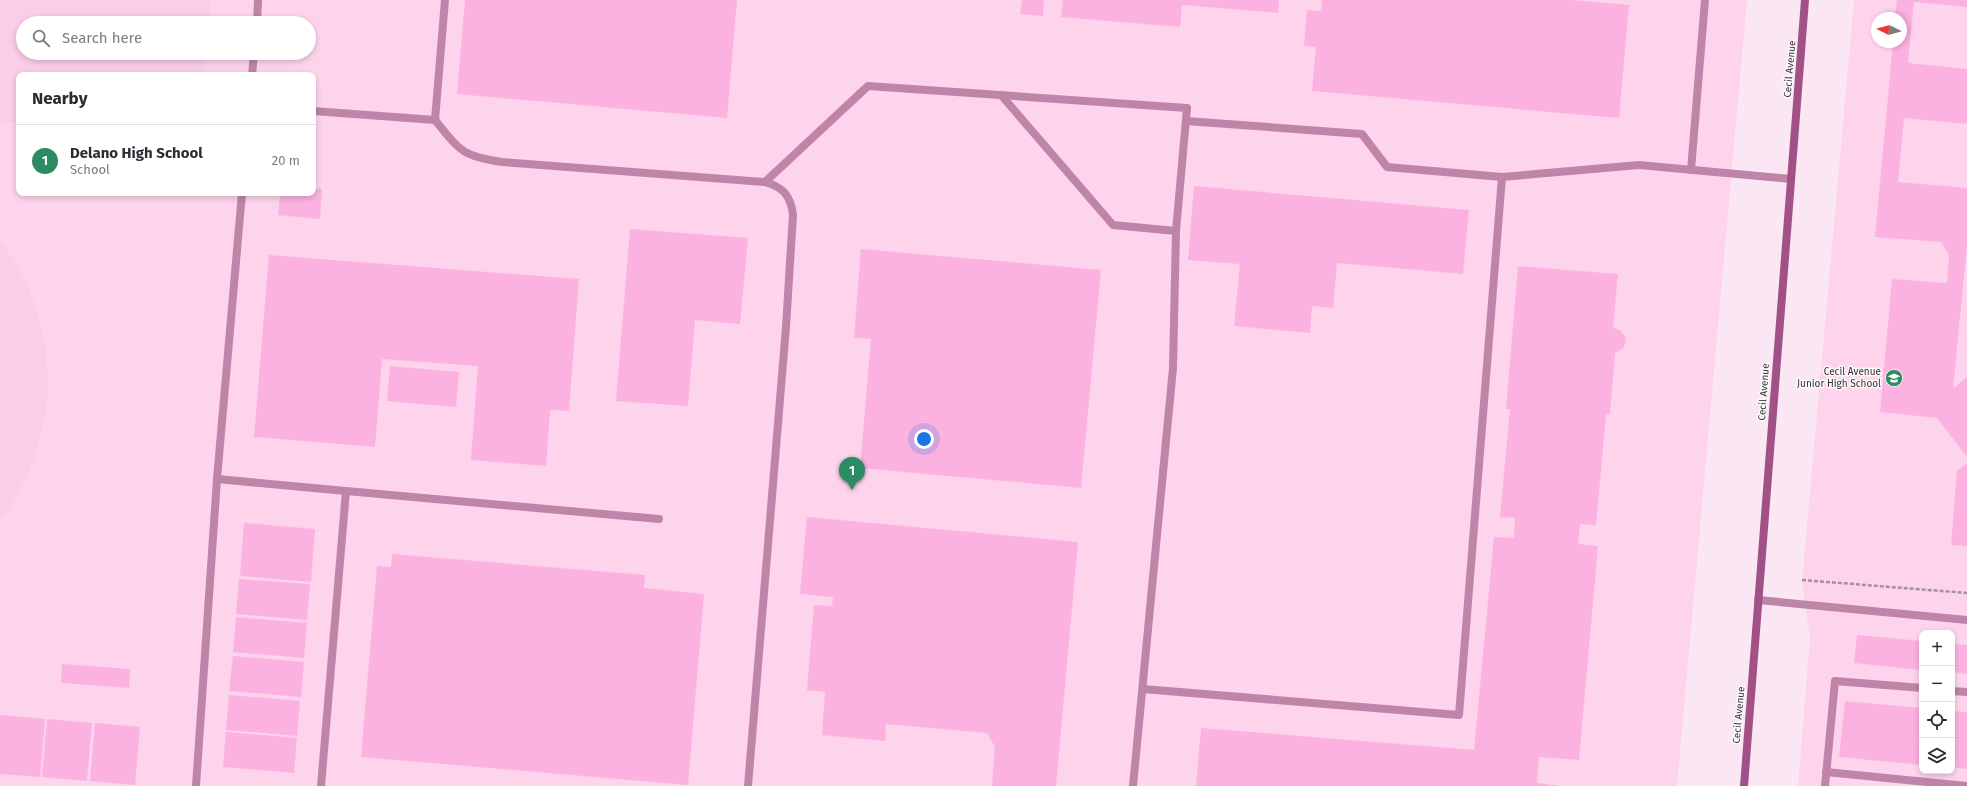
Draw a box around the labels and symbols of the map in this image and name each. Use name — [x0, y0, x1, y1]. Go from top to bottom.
north arrow — [1871, 12, 1907, 48]
street label: Cecil Avenue — [1782, 40, 1798, 98]
street label: Cecil Avenue — [1756, 363, 1772, 421]
place label: Cecil Avenue Junior High School — [1797, 366, 1881, 390]
school or university icon: Cecil Avenue Junior High School — [1884, 368, 1904, 388]
your location — [914, 429, 934, 449]
pin: 1 — [839, 457, 865, 490]
street label: Cecil Avenue — [1731, 686, 1747, 744]

